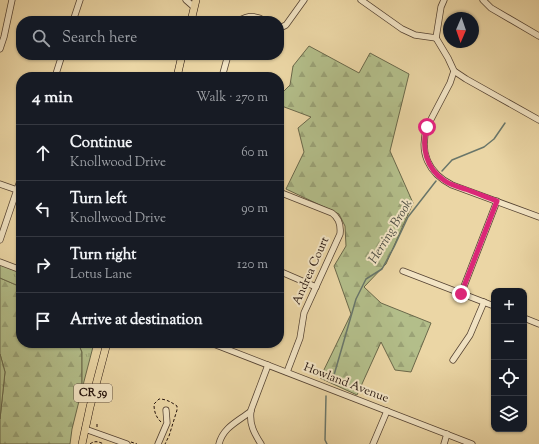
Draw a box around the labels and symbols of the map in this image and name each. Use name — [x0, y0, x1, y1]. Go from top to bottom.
north arrow — [443, 12, 479, 48]
route start — [418, 118, 436, 136]
water label: Herring Brook — [365, 197, 417, 267]
street label: Andrea Court — [288, 234, 334, 308]
route end — [452, 285, 470, 303]
street label: Howland Avenue — [301, 358, 392, 408]
road number: CR 59 — [74, 384, 112, 402]

